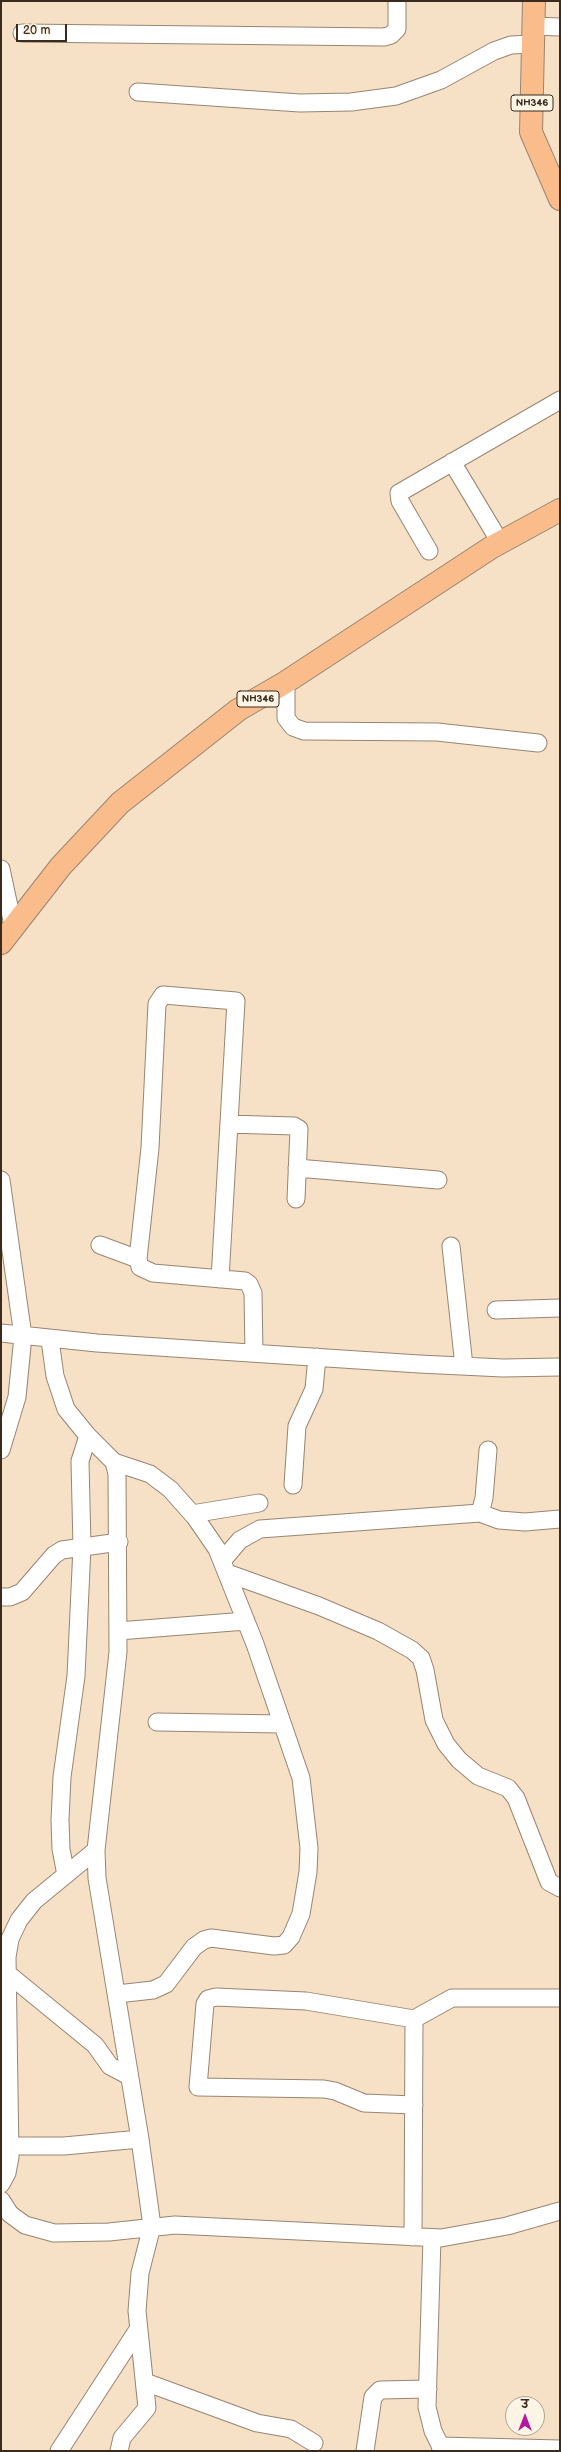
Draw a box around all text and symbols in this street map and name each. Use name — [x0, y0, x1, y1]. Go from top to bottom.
scale bar — [18, 16, 69, 42]
text: 20 m — [23, 23, 50, 38]
road number: NH346 — [511, 95, 553, 111]
road number: NH346 — [237, 691, 279, 707]
north arrow — [505, 2396, 545, 2436]
text: उ — [521, 2398, 529, 2411]

